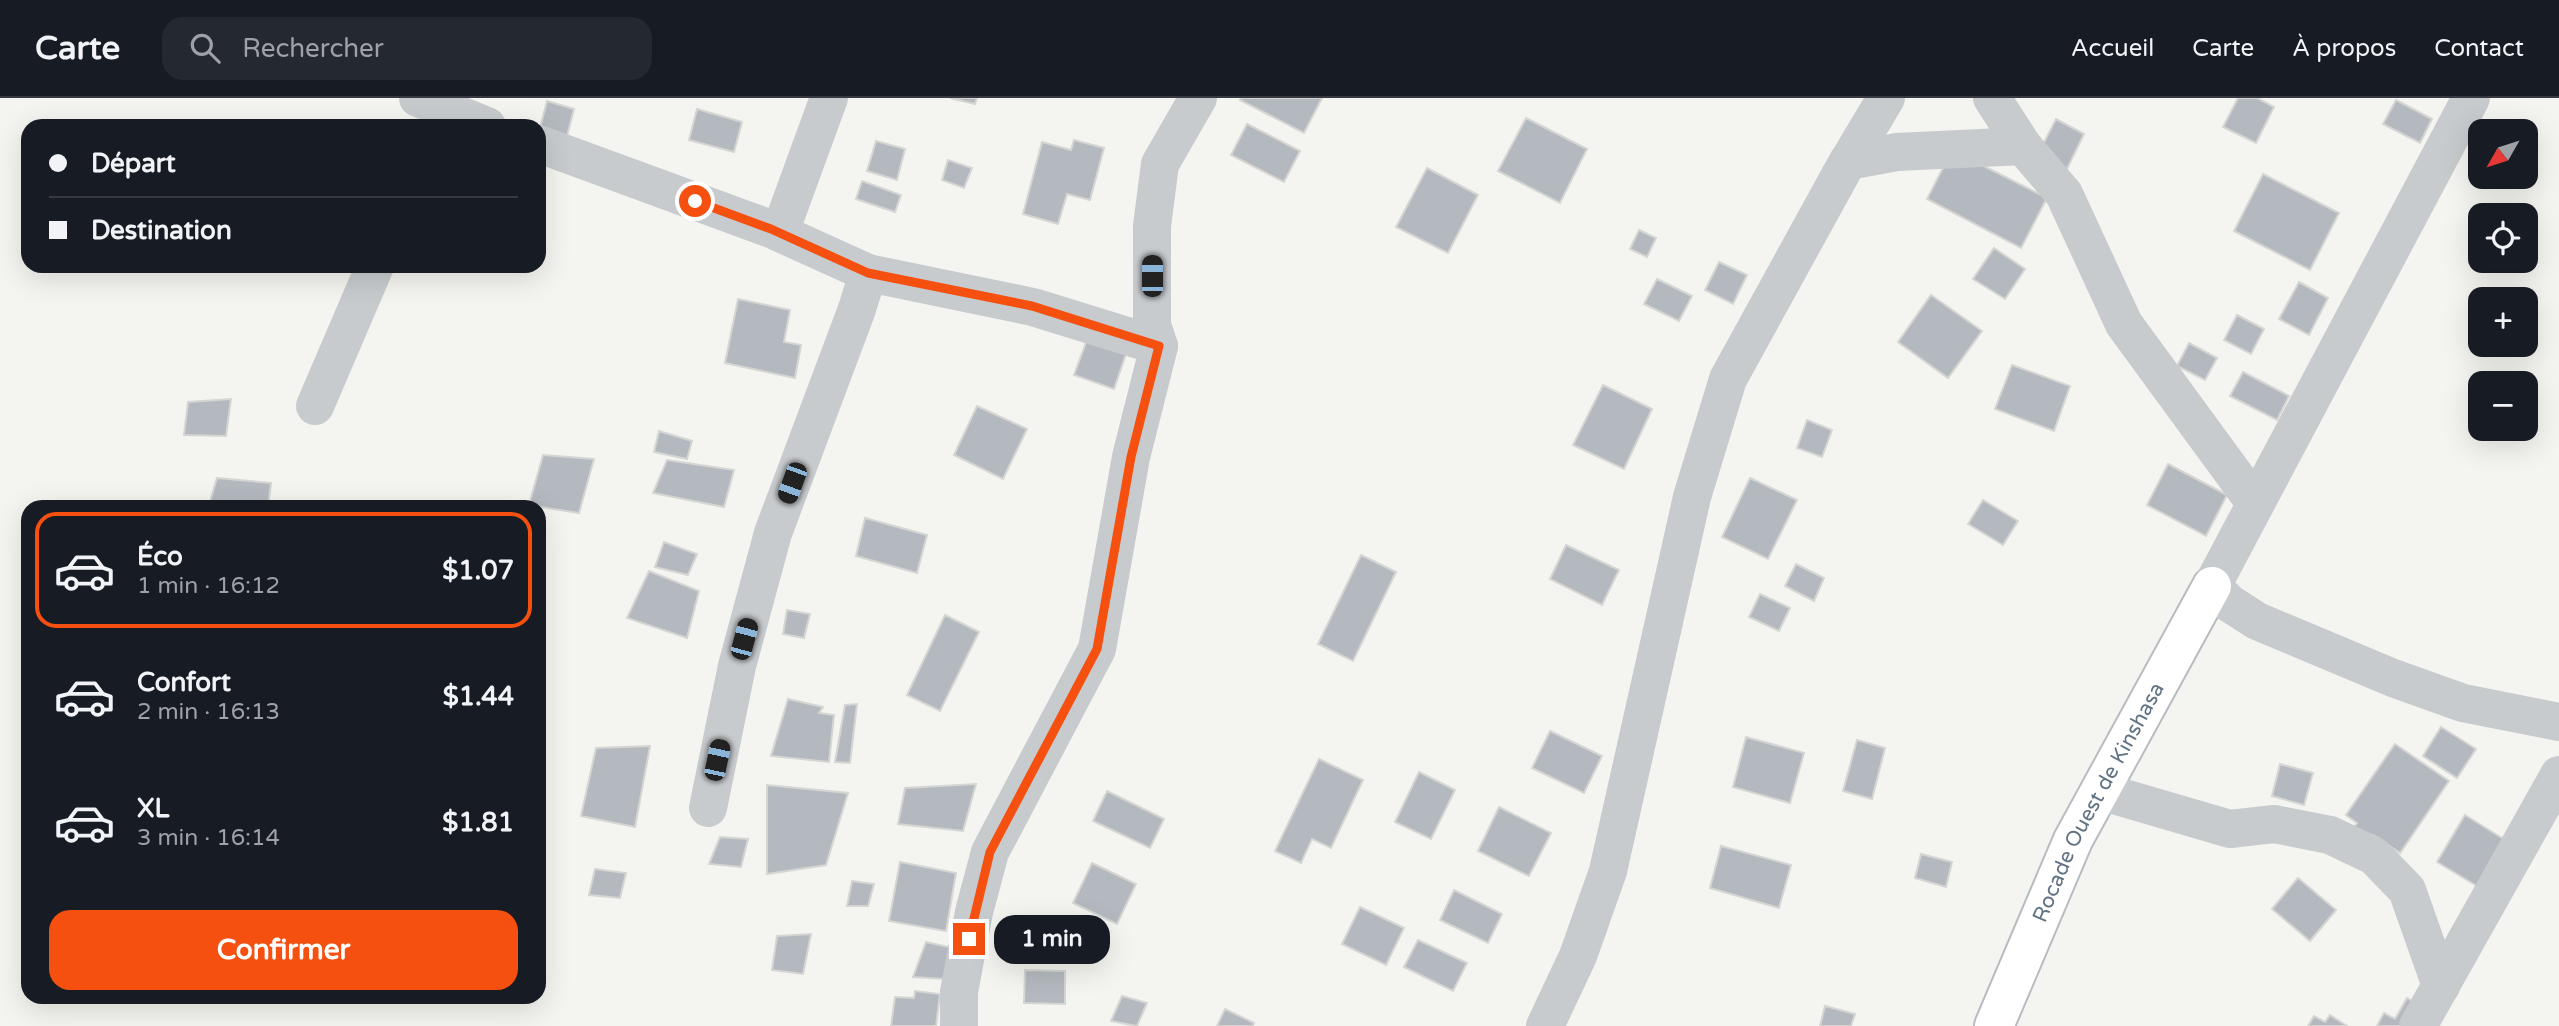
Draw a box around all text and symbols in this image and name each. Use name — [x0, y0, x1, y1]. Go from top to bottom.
search box — [162, 17, 652, 80]
text: Carte — [35, 29, 120, 68]
icon: search — [186, 29, 224, 67]
text: Rechercher — [242, 33, 384, 64]
text: Accueil — [2071, 34, 2154, 63]
text: Carte — [2192, 34, 2254, 63]
text: À propos — [2292, 34, 2396, 63]
text: Contact — [2434, 34, 2524, 63]
north arrow — [2468, 119, 2538, 189]
map controls — [2468, 119, 2538, 441]
text: Départ — [91, 148, 176, 179]
route start — [679, 185, 711, 217]
button: locate — [2468, 203, 2538, 273]
text: Destination — [91, 215, 232, 246]
car — [1142, 255, 1163, 297]
button: + — [2468, 287, 2538, 357]
button: − — [2468, 371, 2538, 441]
car — [775, 460, 810, 506]
icon: car — [53, 539, 116, 602]
text: Éco — [137, 541, 183, 572]
text: $1.07 — [442, 555, 514, 586]
text: 1 min · 16:12 — [137, 572, 280, 600]
car — [729, 616, 760, 662]
icon: car — [53, 665, 116, 728]
text: Confort — [137, 667, 231, 698]
street label: Rocade Ouest de Kinshasa — [2027, 678, 2169, 926]
text: $1.44 — [443, 681, 514, 712]
text: 2 min · 16:13 — [137, 698, 280, 726]
car — [703, 737, 732, 783]
icon: car — [53, 791, 116, 854]
text: XL — [137, 793, 169, 824]
text: $1.81 — [442, 807, 514, 838]
text: 3 min · 16:14 — [137, 824, 280, 852]
button: Confirmer — [49, 910, 518, 990]
callout: 1 min — [993, 914, 1109, 964]
route end — [953, 923, 985, 955]
text: 1 min — [1021, 925, 1083, 953]

